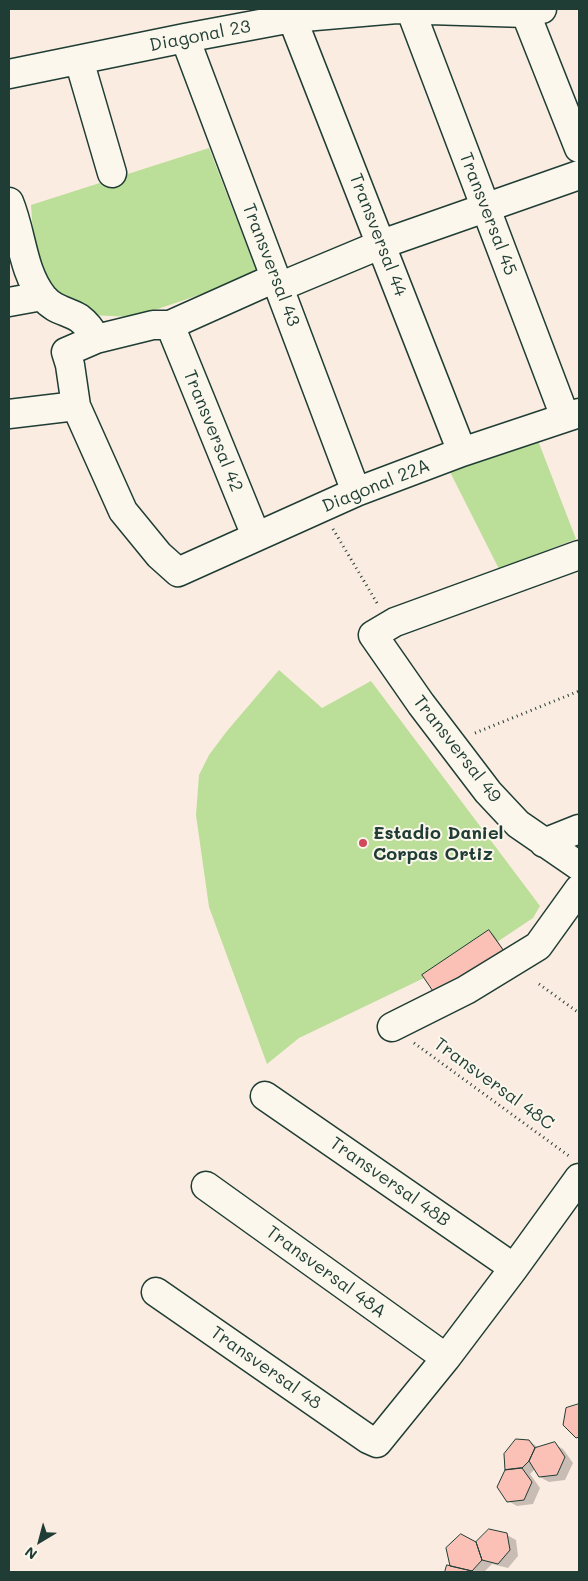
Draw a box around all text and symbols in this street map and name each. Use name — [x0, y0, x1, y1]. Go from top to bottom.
street label: Diagonal 23 — [148, 16, 252, 56]
street label: Transversal 45 — [455, 149, 521, 279]
street label: Transversal 44 — [345, 170, 411, 300]
street label: Transversal 43 — [238, 200, 304, 330]
street label: Transversal 42 — [179, 367, 247, 495]
street label: Diagonal 22A — [319, 455, 433, 517]
street label: Transversal 49 — [408, 691, 506, 807]
place label: Estadio Daniel Corpas Ortiz — [373, 822, 503, 864]
marker: Estadio Daniel Corpas Ortiz — [357, 837, 369, 849]
street label: Transversal 48C — [430, 1033, 558, 1135]
street label: Transversal 48B — [326, 1133, 454, 1231]
street label: Transversal 48A — [262, 1221, 390, 1323]
street label: Transversal 48 — [206, 1322, 326, 1414]
north arrow — [15, 1516, 65, 1566]
text: N — [21, 1543, 41, 1564]

